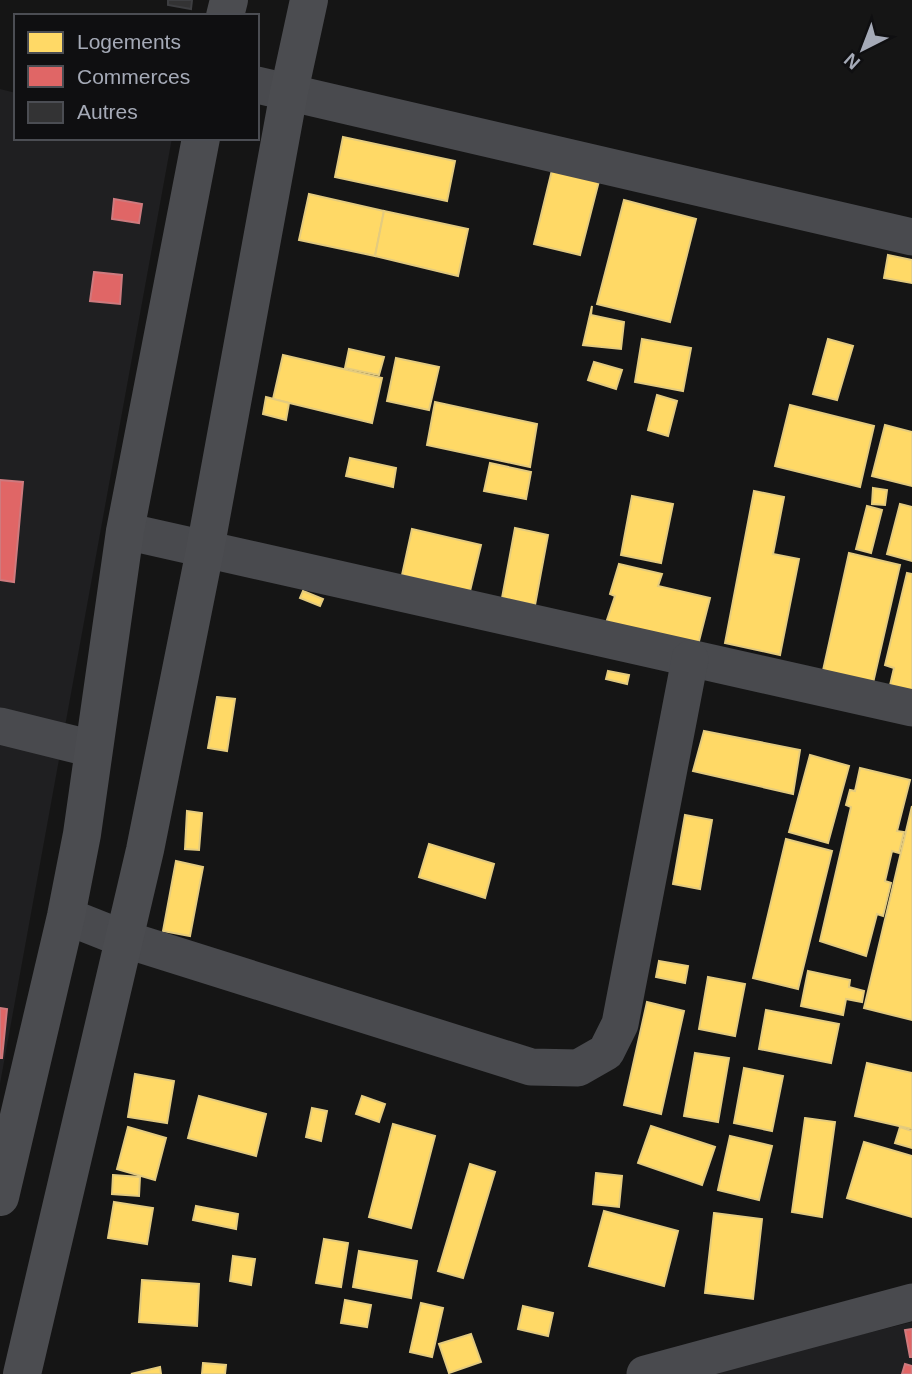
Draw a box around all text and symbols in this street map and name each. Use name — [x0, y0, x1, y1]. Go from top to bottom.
legend — [14, 14, 259, 140]
north arrow — [828, 14, 898, 84]
text: Logements — [77, 30, 181, 53]
text: N — [840, 49, 864, 74]
text: Commerces — [77, 65, 190, 88]
text: Autres — [77, 100, 138, 123]

